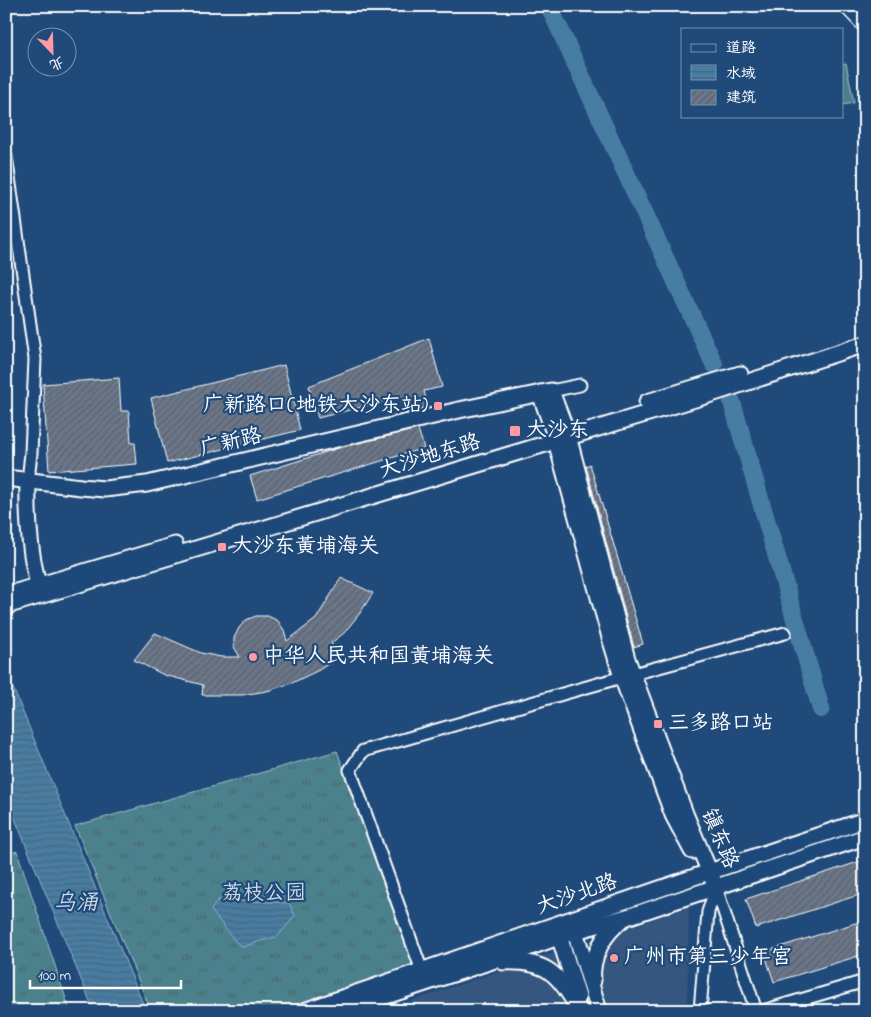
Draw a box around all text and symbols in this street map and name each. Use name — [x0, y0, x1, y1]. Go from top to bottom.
north arrow — [28, 28, 78, 78]
legend — [681, 28, 844, 118]
text: 道路 — [726, 37, 756, 59]
text: 北 — [46, 50, 67, 75]
text: 水域 — [726, 63, 756, 85]
text: 建筑 — [726, 87, 756, 109]
place label: 广新路口(地铁大沙东站) — [203, 391, 428, 421]
marker: 广新路口(地铁大沙东站) — [432, 400, 444, 412]
place label: 大沙东 — [526, 416, 589, 446]
street label: 广新路 — [197, 421, 265, 465]
marker: 大沙东 — [508, 424, 522, 438]
street label: 大沙地东路 — [375, 427, 485, 487]
place label: 大沙东黄埔海关 — [232, 532, 379, 562]
marker: 大沙东黄埔海关 — [216, 541, 228, 553]
place label: 中华人民共和国黄埔海关 — [263, 642, 494, 672]
marker: 中华人民共和国黄埔海关 — [247, 651, 259, 663]
place label: 三多路口站 — [668, 709, 773, 739]
marker: 三多路口站 — [652, 718, 664, 730]
street label: 镇东路 — [693, 804, 745, 874]
street label: 大沙北路 — [532, 867, 622, 923]
park label: 荔枝公园 — [222, 879, 306, 909]
water label: 乌涌 — [54, 888, 99, 920]
place label: 广州市第三少年宫 — [624, 943, 792, 973]
marker: 广州市第三少年宫 — [608, 952, 620, 964]
scale bar — [30, 957, 181, 989]
text: 100 m — [38, 965, 71, 987]

